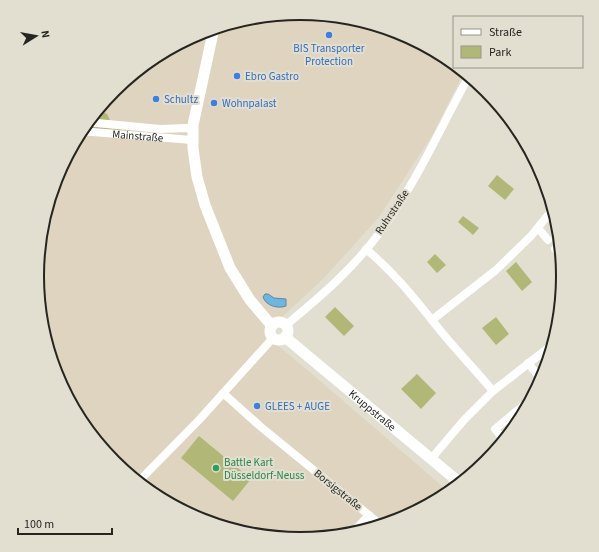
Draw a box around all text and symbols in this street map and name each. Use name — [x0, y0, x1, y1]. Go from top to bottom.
north arrow — [16, 16, 56, 56]
legend — [453, 16, 583, 68]
text: Straße — [489, 24, 522, 41]
text: N — [37, 29, 53, 39]
marker: BIS Transporter Protection — [324, 30, 334, 40]
place label: BIS Transporter Protection — [293, 41, 365, 69]
text: Park — [489, 44, 511, 61]
place label: Ebro Gastro — [245, 69, 299, 84]
marker: Ebro Gastro — [232, 71, 242, 81]
place label: Schultz — [164, 92, 198, 107]
marker: Schultz — [151, 94, 161, 104]
place label: Wohnpalast — [222, 96, 277, 111]
marker: Wohnpalast — [209, 98, 219, 108]
street label: Mainstraße — [112, 126, 165, 145]
street label: Ruhrstraße — [372, 186, 413, 237]
street label: Kruppstraße — [346, 386, 400, 435]
place label: GLEES + AUGE — [265, 399, 330, 414]
marker: GLEES + AUGE — [252, 401, 262, 411]
place label: Battle Kart Düsseldorf-Neuss — [224, 455, 305, 483]
marker: Battle Kart Düsseldorf-Neuss — [211, 463, 221, 473]
street label: Borsigstraße — [311, 466, 366, 514]
scale bar — [18, 510, 112, 536]
text: 100 m — [24, 516, 54, 533]

